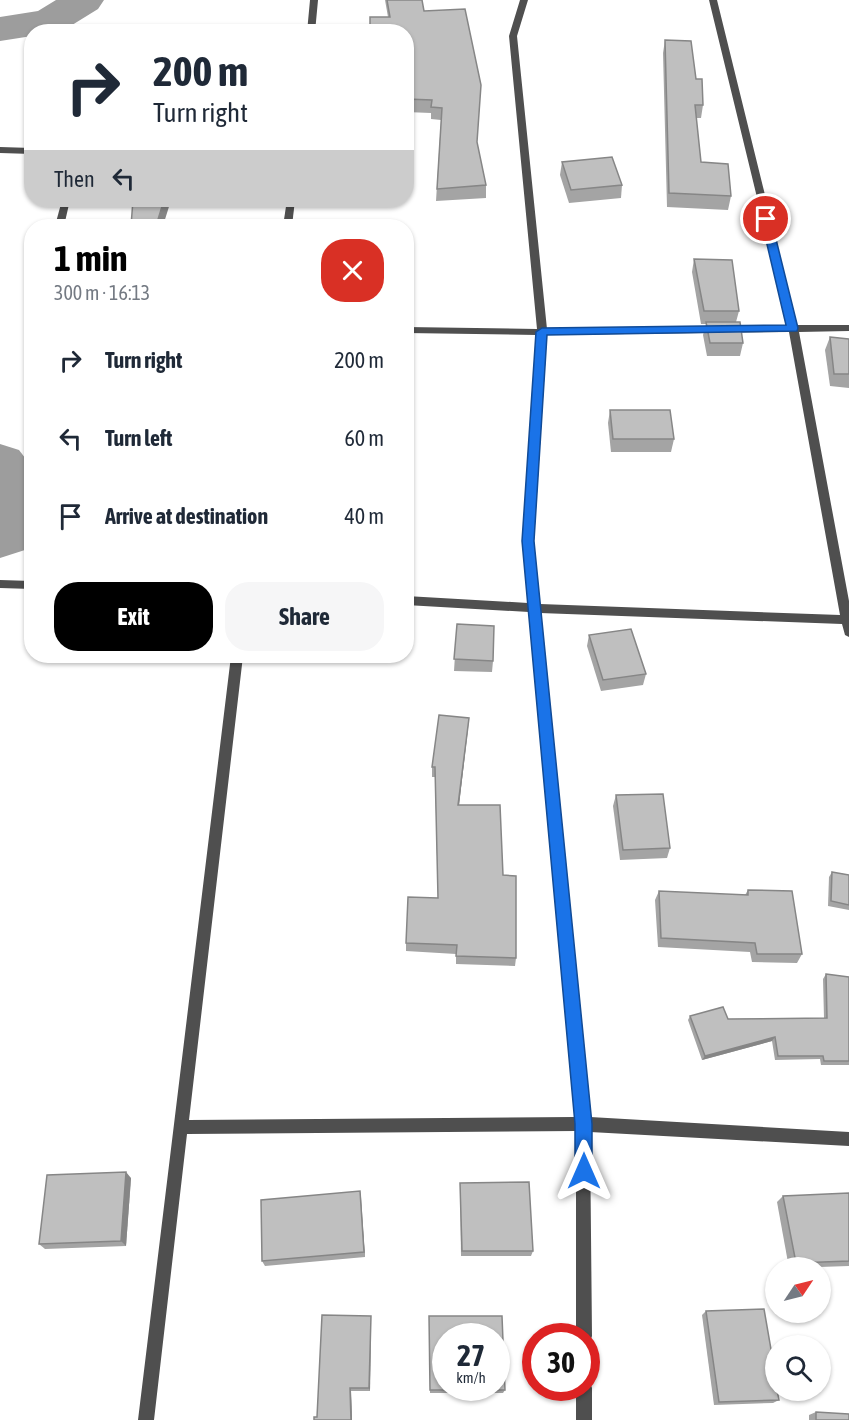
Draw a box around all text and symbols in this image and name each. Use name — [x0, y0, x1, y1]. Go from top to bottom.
text: 200 m — [153, 47, 248, 95]
icon: right — [54, 48, 132, 126]
text: Turn right — [153, 97, 248, 128]
icon: left — [107, 162, 140, 195]
text: Then — [54, 166, 95, 192]
pin — [740, 193, 791, 244]
icon: arrive — [749, 202, 782, 235]
text: 1 min — [54, 237, 128, 279]
button: close — [321, 239, 384, 302]
text: 300 m · 16:13 — [54, 281, 150, 304]
icon: right — [54, 344, 87, 377]
text: Turn right — [105, 347, 182, 373]
text: 200 m — [334, 347, 384, 373]
icon: left — [54, 422, 87, 455]
text: Turn left — [105, 425, 172, 451]
text: 60 m — [344, 425, 384, 451]
icon: arrive — [54, 500, 87, 533]
text: Arrive at destination — [105, 503, 268, 529]
text: 40 m — [344, 503, 384, 529]
button: Exit — [54, 582, 213, 651]
button: Share — [225, 582, 384, 651]
position arrow — [552, 1139, 616, 1203]
north arrow — [765, 1257, 831, 1323]
map controls — [765, 1257, 831, 1401]
speed limit sign: 30 — [522, 1323, 600, 1401]
button: search — [765, 1335, 831, 1401]
text: 27 — [457, 1338, 485, 1372]
text: km/h — [456, 1369, 486, 1386]

